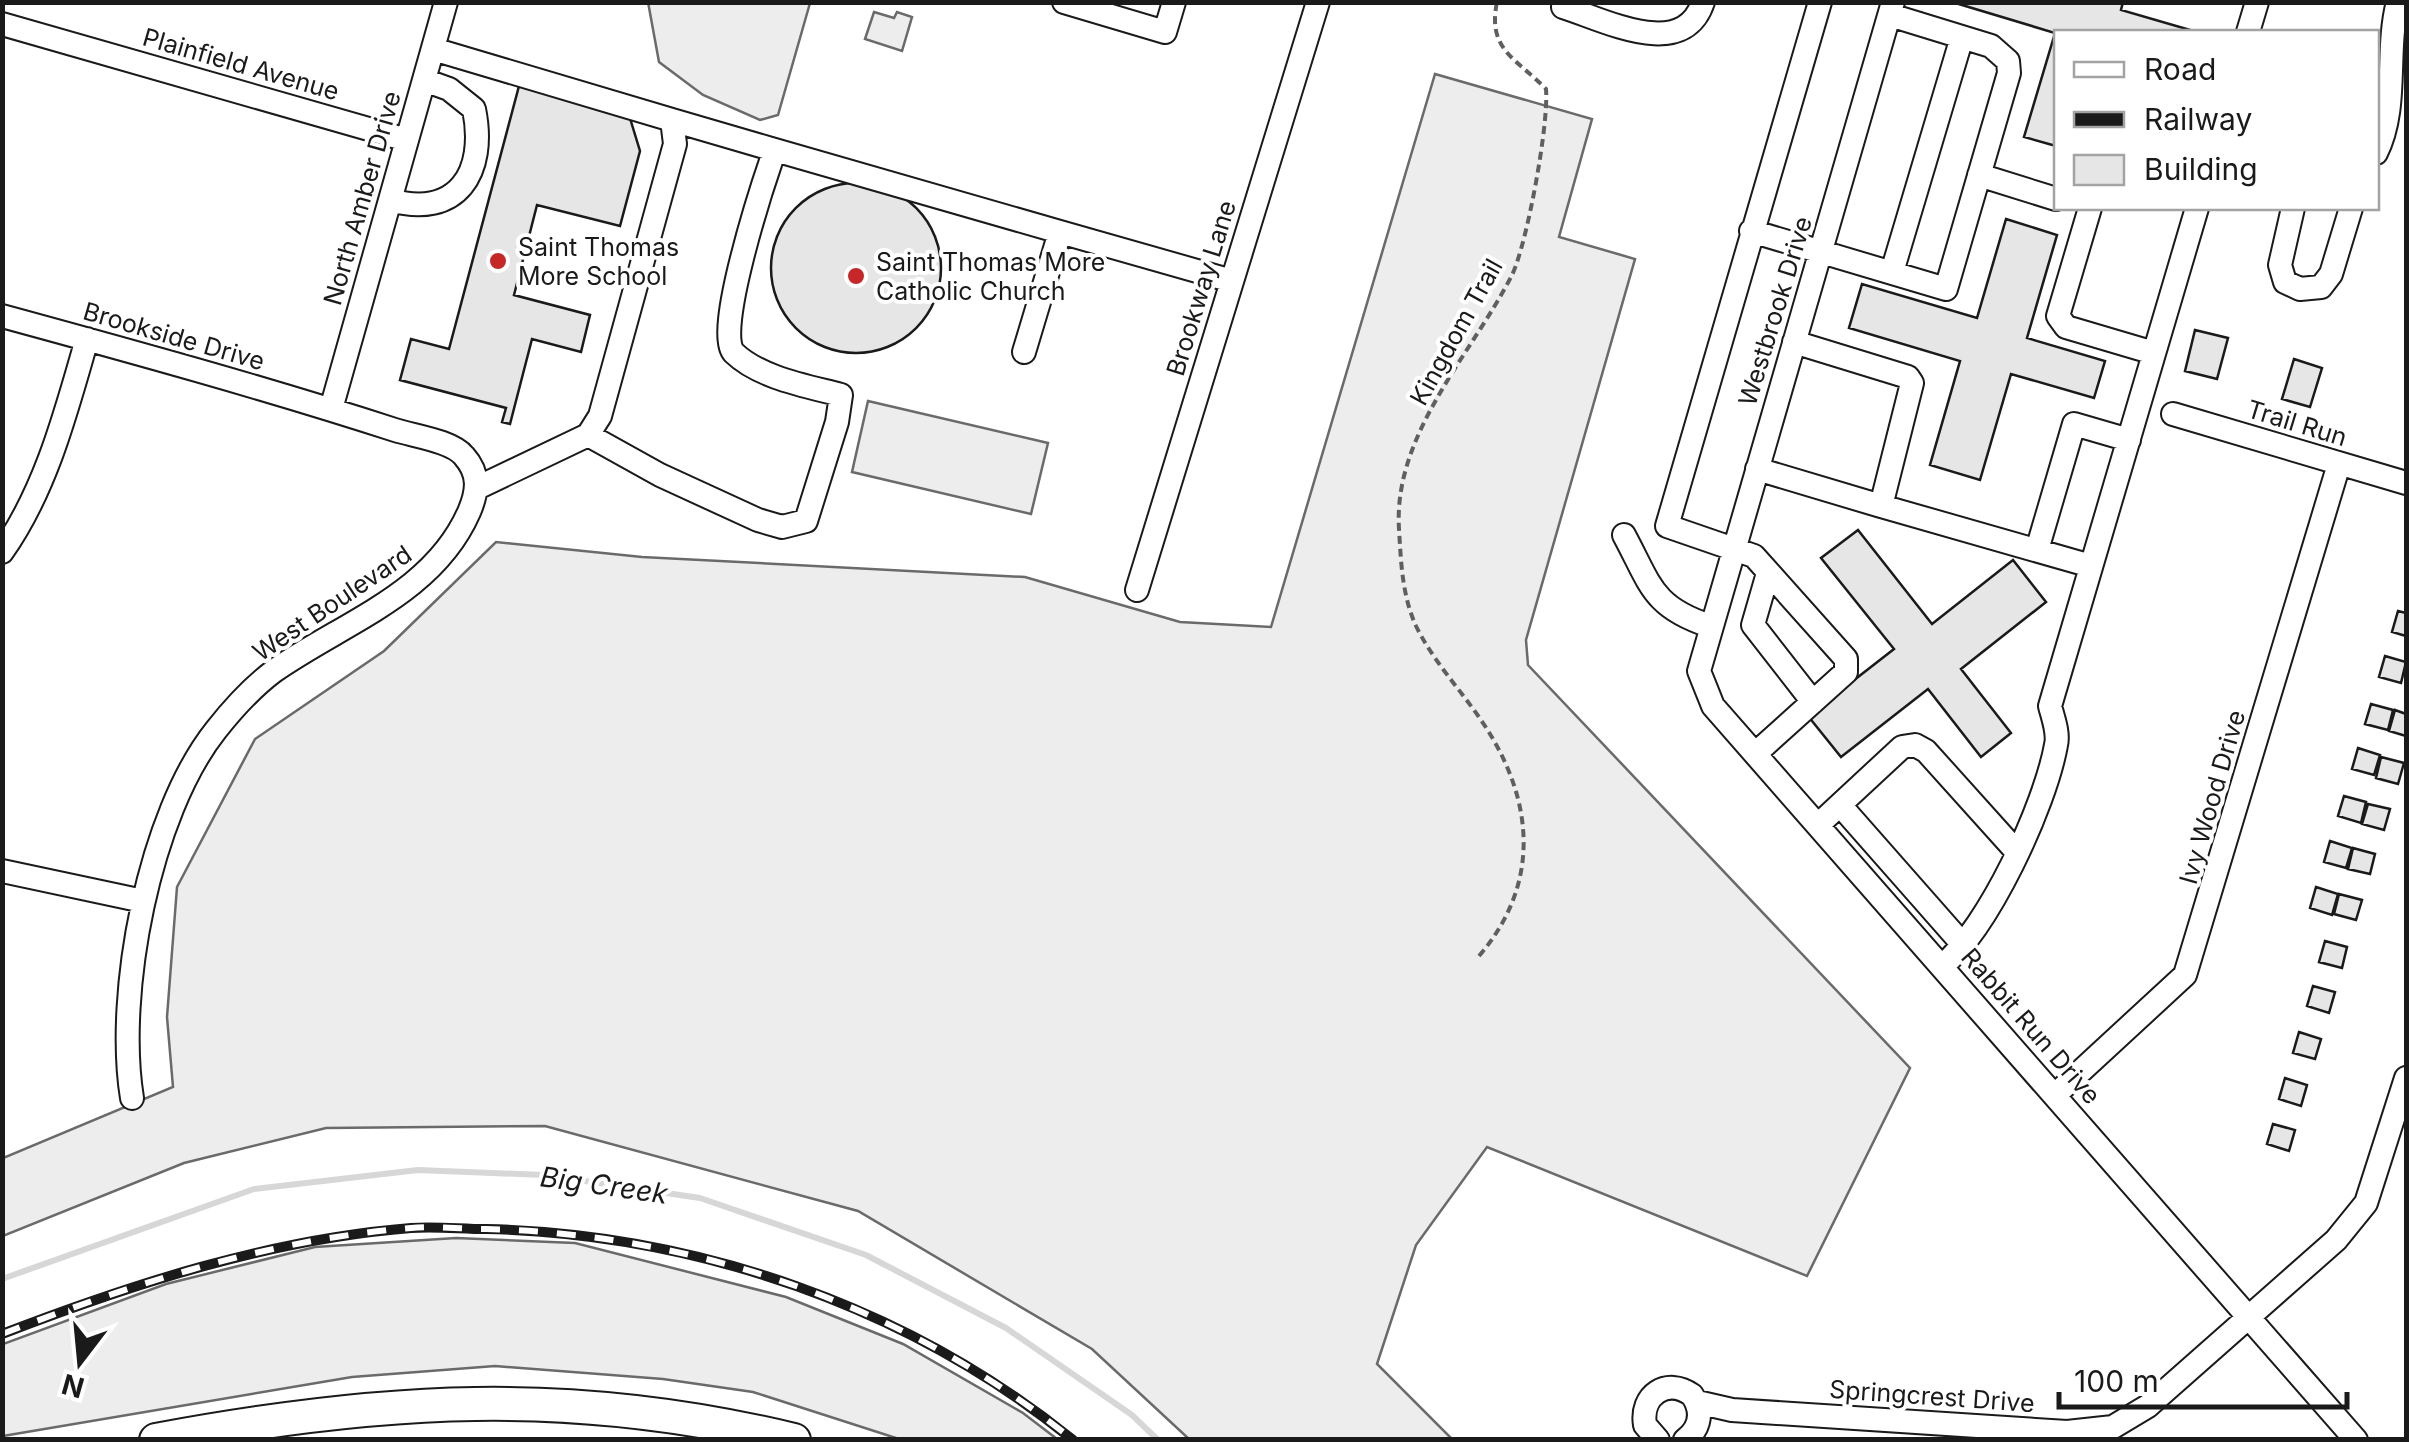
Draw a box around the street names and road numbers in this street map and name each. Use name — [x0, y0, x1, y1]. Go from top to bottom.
street label: Plainfield Avenue — [139, 22, 343, 106]
street label: North Amber Drive — [317, 88, 407, 308]
street label: Brookway Lane — [1160, 197, 1242, 379]
street label: Westbrook Drive — [1732, 213, 1818, 409]
street label: Kingdom Trail — [1403, 254, 1509, 410]
street label: Brookside Drive — [80, 296, 268, 376]
street label: Trail Run — [2243, 394, 2351, 452]
street label: West Boulevard — [247, 539, 417, 667]
street label: Ivy Wood Drive — [2173, 707, 2251, 887]
street label: Rabbit Run Drive — [1955, 942, 2107, 1110]
street label: Springcrest Drive — [1828, 1374, 2036, 1418]

